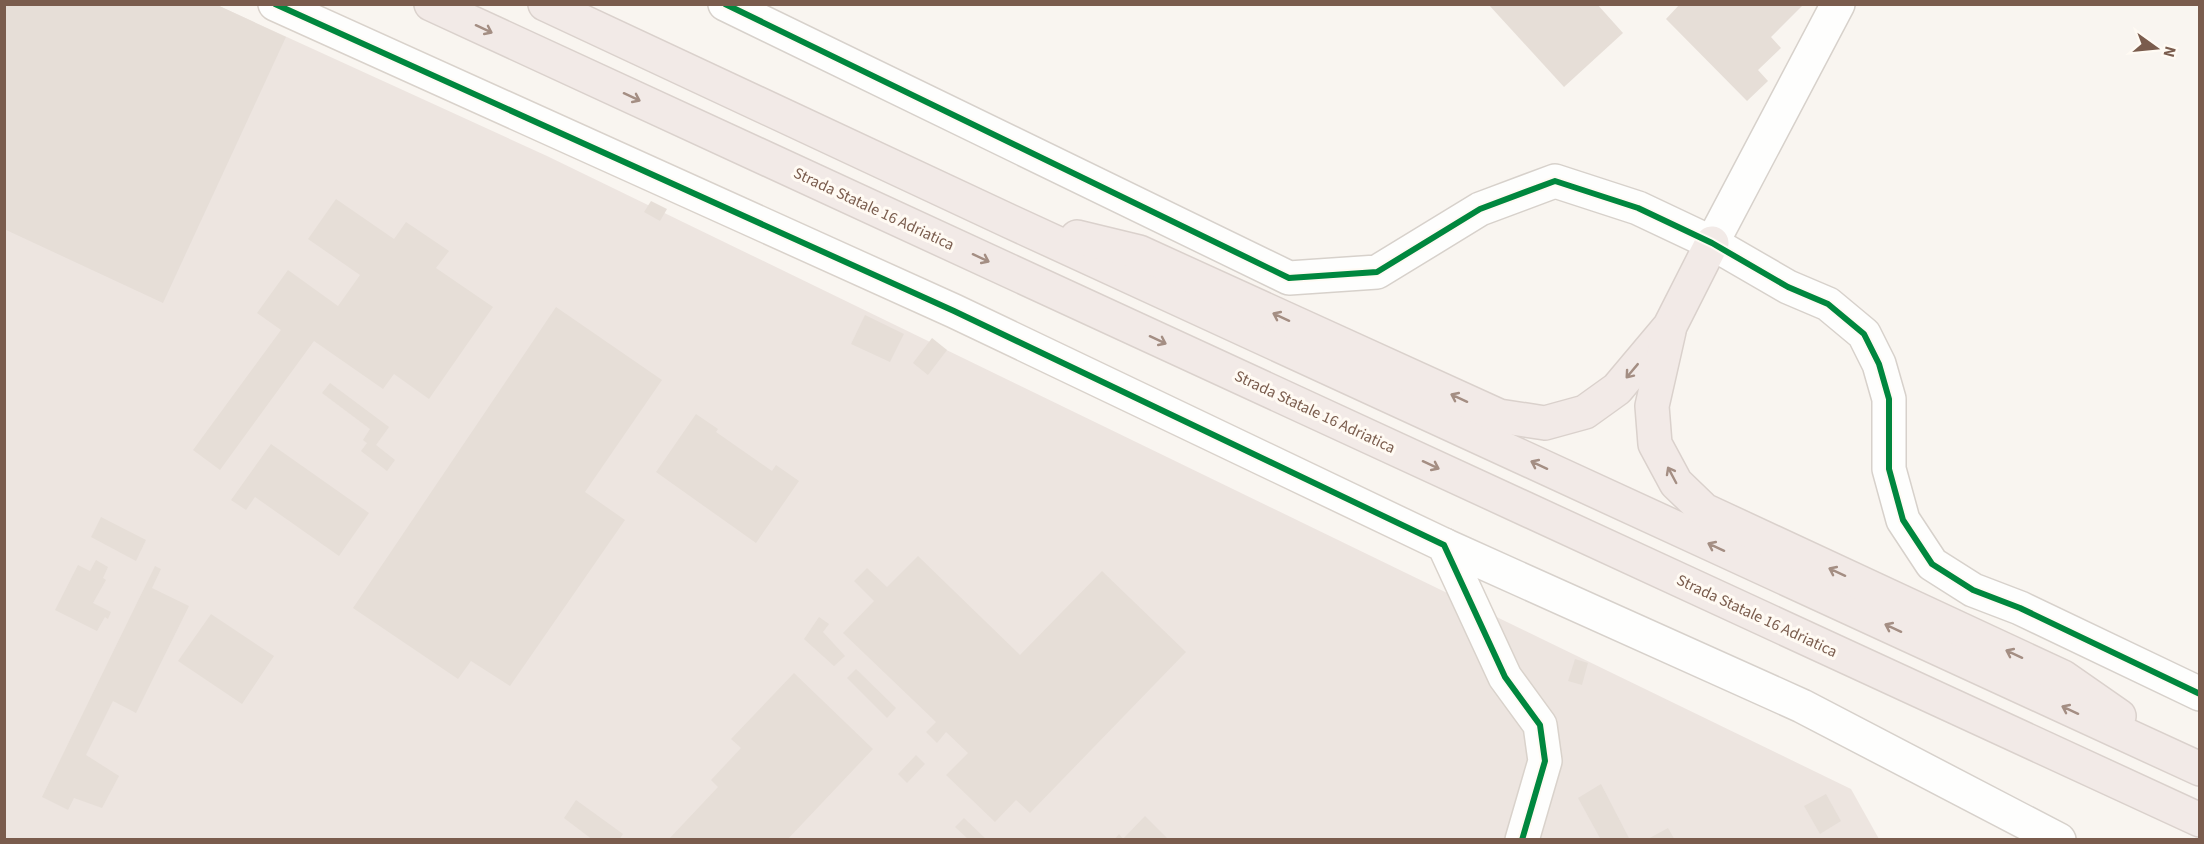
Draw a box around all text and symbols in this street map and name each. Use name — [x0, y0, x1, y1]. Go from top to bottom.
north arrow — [2126, 18, 2186, 78]
one-way arrow — [475, 24, 493, 36]
text: N — [2158, 44, 2182, 60]
one-way arrow — [623, 92, 641, 104]
street label: Strada Statale 16 Adriatica — [790, 162, 958, 256]
one-way arrow — [971, 253, 989, 265]
one-way arrow — [1273, 310, 1291, 322]
one-way arrow — [1149, 334, 1167, 346]
one-way arrow — [1625, 363, 1639, 378]
street label: Strada Statale 16 Adriatica — [1231, 365, 1399, 459]
one-way arrow — [1450, 391, 1468, 403]
one-way arrow — [1530, 459, 1548, 471]
one-way arrow — [1421, 460, 1439, 472]
one-way arrow — [1666, 466, 1677, 484]
one-way arrow — [1707, 540, 1725, 552]
one-way arrow — [1828, 565, 1846, 576]
street label: Strada Statale 16 Adriatica — [1673, 569, 1841, 663]
one-way arrow — [1884, 622, 1902, 634]
one-way arrow — [2005, 647, 2023, 659]
one-way arrow — [2061, 703, 2079, 714]

